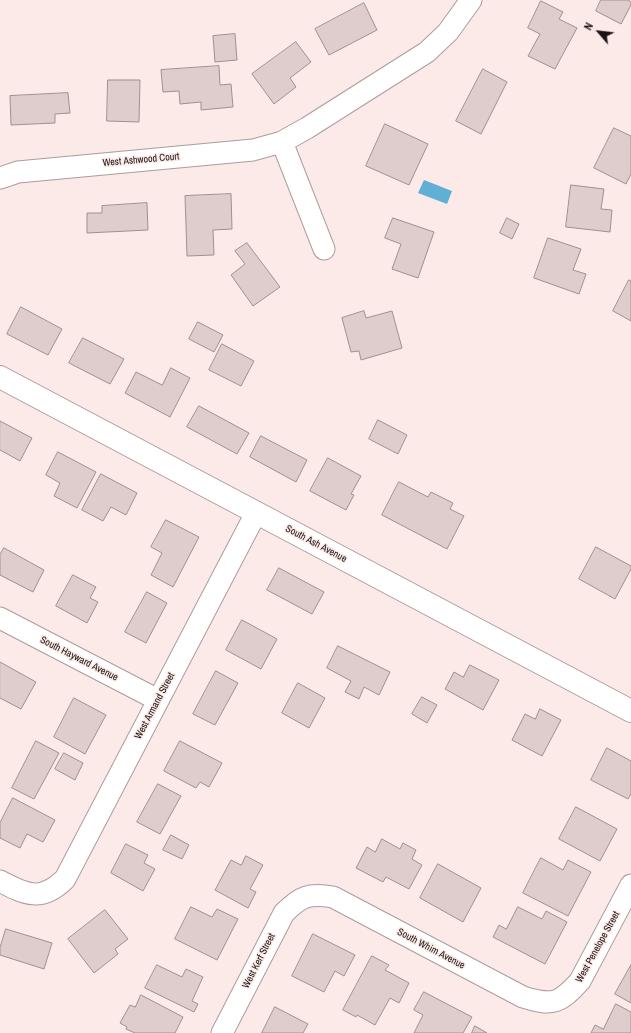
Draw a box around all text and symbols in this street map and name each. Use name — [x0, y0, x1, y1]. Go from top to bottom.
north arrow — [579, 12, 619, 52]
text: N — [581, 20, 596, 33]
street label: West Ashwood Court — [102, 151, 180, 169]
street label: South Ash Avenue — [283, 523, 349, 565]
street label: South Hayward Avenue — [38, 634, 120, 684]
street label: West Armand Street — [132, 671, 178, 741]
street label: West Penelope Street — [573, 909, 623, 985]
street label: South Whim Avenue — [395, 926, 467, 972]
street label: West Kerf Street — [240, 932, 278, 990]

